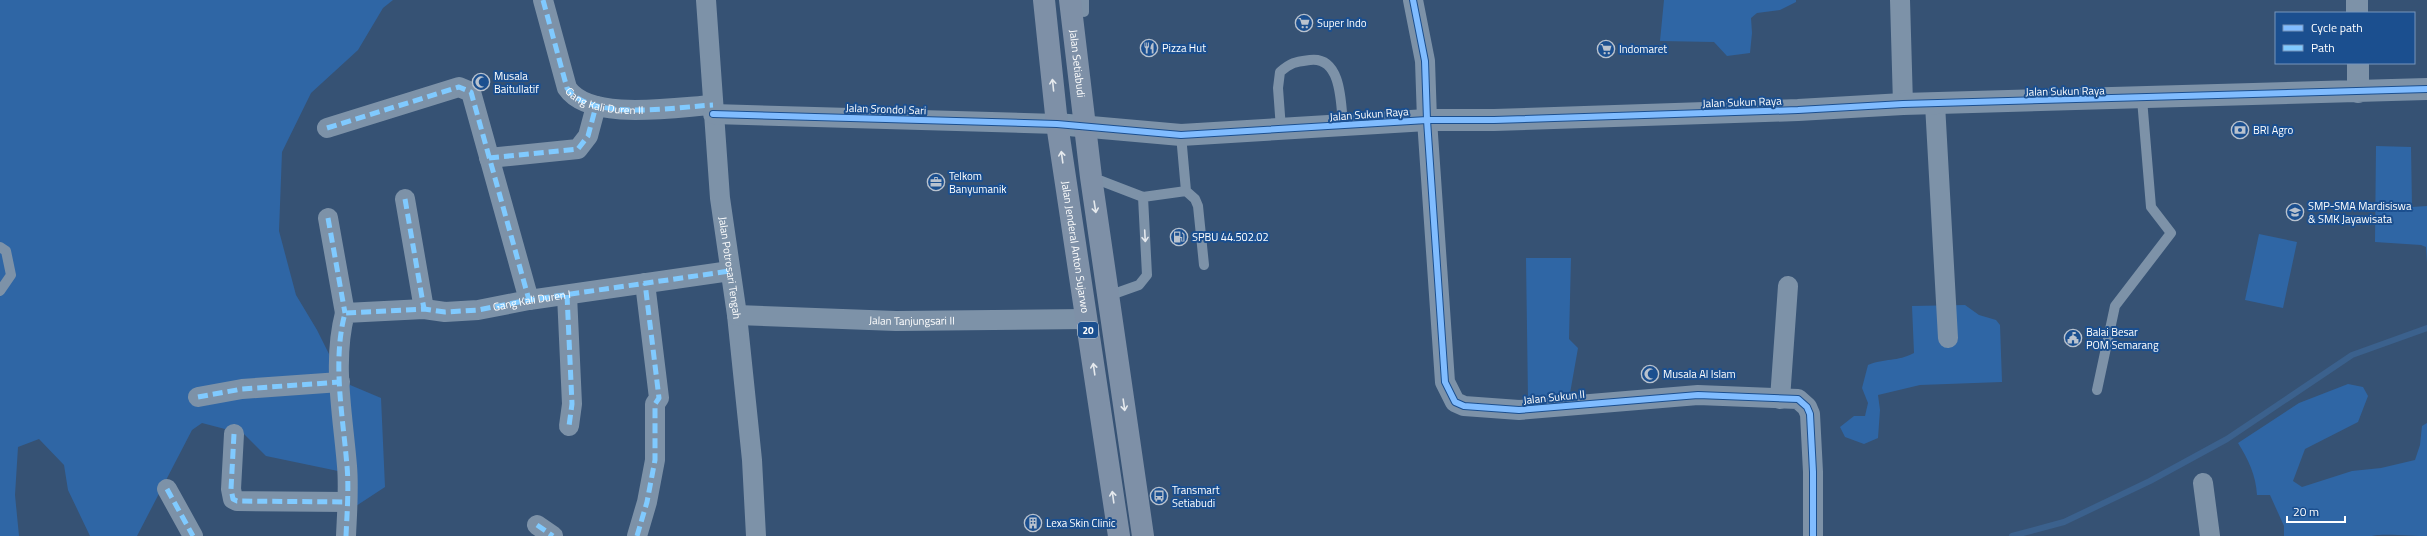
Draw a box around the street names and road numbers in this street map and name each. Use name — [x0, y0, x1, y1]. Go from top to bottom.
street label: Jalan Setiabudi — [1066, 29, 1090, 98]
street label: Jalan Sukun Raya — [2025, 82, 2105, 100]
street label: Gang Kali Duren II — [562, 84, 644, 118]
street label: Jalan Sukun Raya — [1702, 93, 1782, 111]
street label: Jalan Srondol Sari — [845, 100, 927, 118]
street label: Jalan Sukun Raya — [1329, 103, 1410, 125]
street label: Jalan Jenderal Anton Sujarwo — [1058, 180, 1093, 314]
street label: Jalan Potrosari Tengah — [715, 215, 745, 320]
street label: Gang Kali Duren I — [492, 286, 572, 315]
street label: Jalan Tanjungsari II — [869, 312, 955, 329]
road number: 20 — [1078, 322, 1098, 338]
street label: Jalan Sukun II — [1522, 386, 1586, 408]

